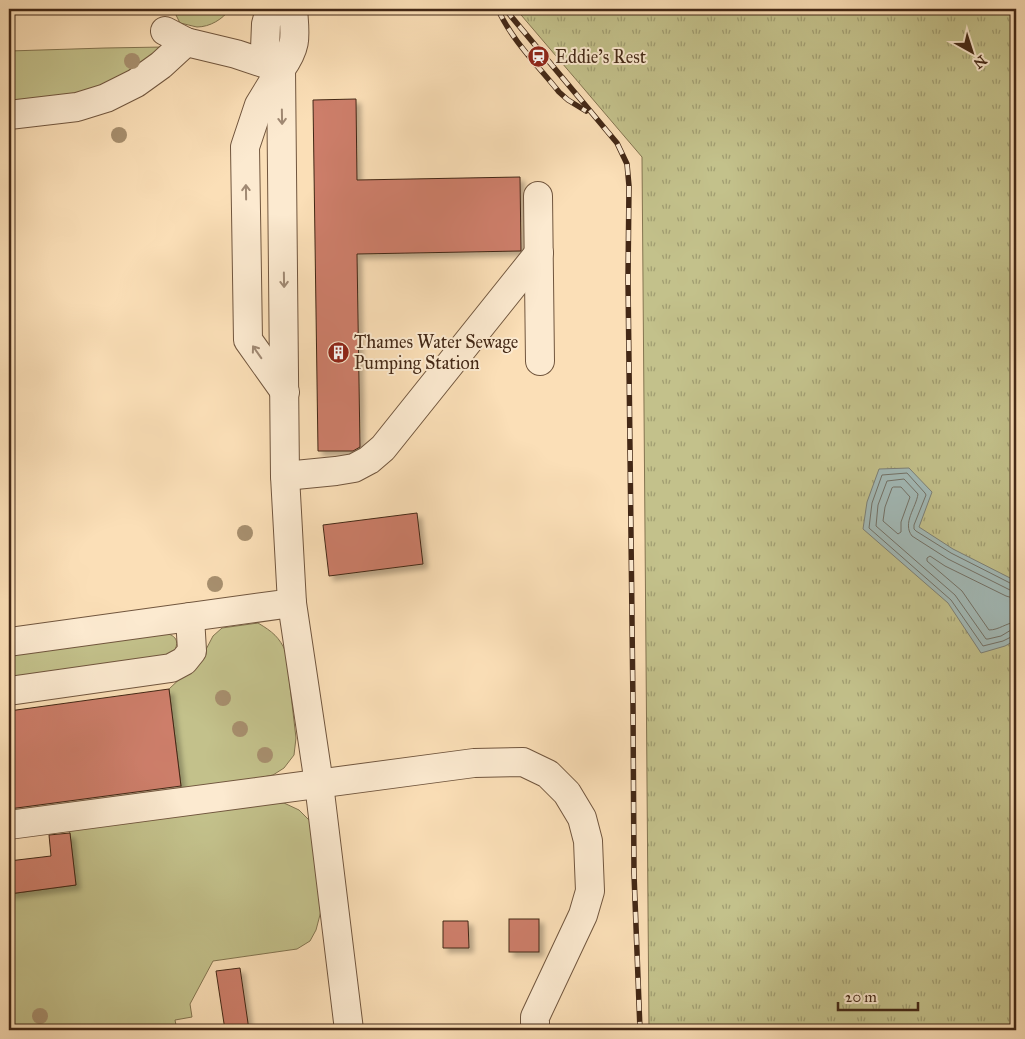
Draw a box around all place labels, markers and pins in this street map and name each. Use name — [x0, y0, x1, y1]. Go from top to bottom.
station icon: Eddie's Rest — [527, 45, 551, 69]
place label: Eddie's Rest — [555, 46, 647, 68]
place label: Thames Water Sewage Pumping Station — [354, 331, 518, 375]
building icon: Thames Water Sewage Pumping Station — [326, 340, 350, 364]

